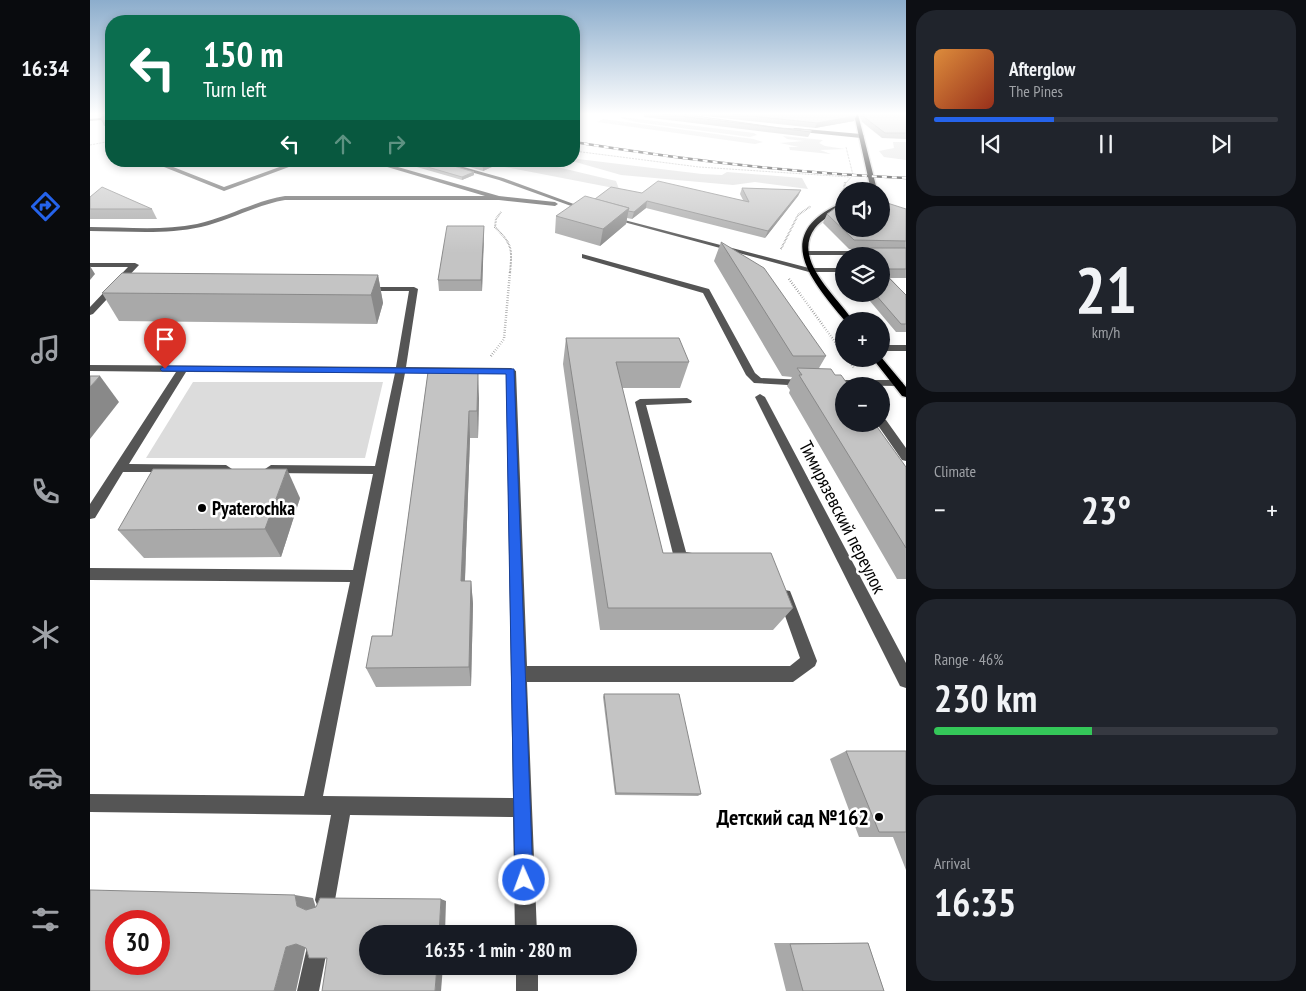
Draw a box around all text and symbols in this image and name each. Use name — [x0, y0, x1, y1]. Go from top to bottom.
text: 150 m — [203, 31, 284, 77]
icon: left — [120, 35, 185, 100]
text: 16:34 — [21, 54, 69, 82]
text: Afterglow — [1009, 57, 1075, 81]
text: Turn left — [203, 75, 267, 103]
text: The Pines — [1009, 81, 1063, 101]
icon: left — [276, 130, 304, 158]
icon: ahead — [329, 130, 357, 158]
icon: right — [382, 130, 410, 158]
icon: previous — [977, 130, 1005, 158]
icon: pause — [1092, 130, 1120, 158]
icon: next — [1207, 130, 1235, 158]
map controls — [835, 182, 890, 432]
button: sound — [835, 182, 890, 237]
icon: directions — [28, 189, 63, 224]
button: layers — [835, 247, 890, 302]
text: 21 — [1075, 247, 1137, 331]
button: + — [835, 312, 890, 367]
pin — [144, 318, 186, 369]
text: km/h — [1092, 322, 1120, 342]
icon: arrive — [151, 325, 179, 353]
icon: music — [28, 332, 63, 367]
button: − — [835, 377, 890, 432]
street label: Тимирязевский переулок — [794, 437, 892, 598]
text: Climate — [934, 461, 976, 481]
icon: phone — [28, 474, 63, 509]
text: 23° — [1081, 485, 1131, 534]
text: − — [934, 491, 946, 528]
text: + — [1266, 491, 1278, 528]
place label: Pyaterochka — [212, 496, 295, 520]
marker: Pyaterochka — [196, 502, 208, 514]
icon: climate — [28, 617, 63, 652]
text: Range · 46% — [934, 649, 1003, 669]
text: 230 km — [934, 673, 1037, 722]
icon: car — [28, 760, 63, 795]
place label: Детский сад №162 — [717, 803, 869, 831]
marker: Детский сад №162 — [873, 811, 885, 823]
position arrow — [497, 853, 549, 905]
text: Arrival — [934, 853, 970, 873]
text: 16:35 — [934, 877, 1016, 926]
icon: filters — [28, 902, 63, 937]
speed limit sign: 30 — [105, 910, 170, 975]
text: 16:35 · 1 min · 280 m — [425, 938, 571, 962]

